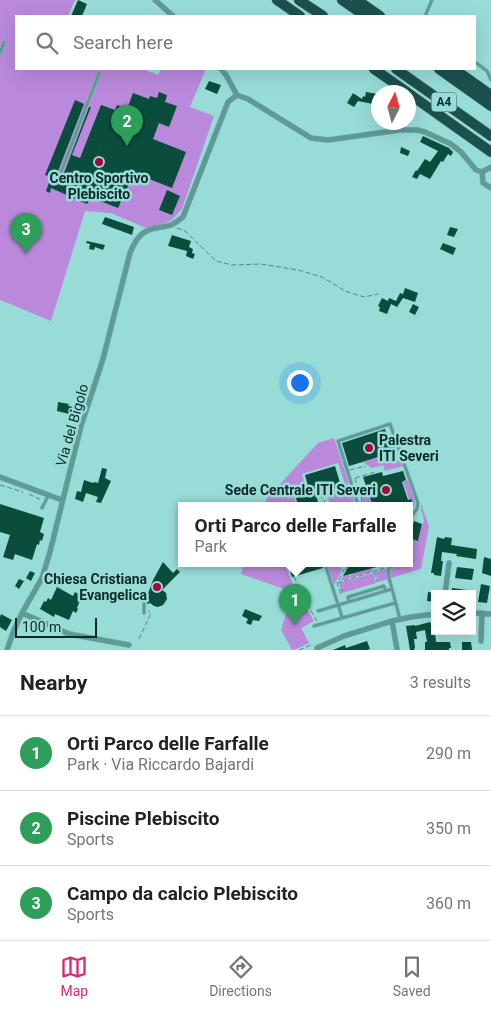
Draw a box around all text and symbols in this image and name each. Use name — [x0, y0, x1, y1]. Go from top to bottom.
search box — [15, 15, 476, 70]
icon: search — [33, 29, 61, 57]
text: Search here — [73, 31, 173, 54]
north arrow — [371, 85, 416, 130]
road number: A4 — [432, 92, 456, 111]
pin: 2 — [111, 105, 143, 146]
marker: Centro Sportivo Plebiscito — [93, 156, 105, 168]
place label: Centro Sportivo Plebiscito — [50, 170, 148, 202]
pin: 3 — [10, 213, 42, 254]
your location — [287, 370, 313, 396]
street label: Via del Bigolo — [53, 382, 91, 468]
place label: Palestra ITI Severi — [379, 432, 439, 464]
marker: Palestra ITI Severi — [363, 442, 375, 454]
place label: Sede Centrale ITI Severi — [225, 482, 376, 498]
marker: Sede Centrale ITI Severi — [380, 484, 392, 496]
popup — [178, 502, 413, 567]
text: Orti Parco delle Farfalle — [195, 514, 396, 537]
text: Park — [195, 537, 227, 556]
place label: Chiesa Cristiana Evangelica — [44, 571, 148, 603]
marker: Chiesa Cristiana Evangelica — [151, 581, 163, 593]
pin: 1 — [279, 584, 311, 625]
map controls — [431, 590, 476, 635]
button: layers — [431, 590, 476, 635]
scale bar — [15, 615, 98, 638]
text: 100 m — [22, 619, 61, 635]
text: Nearby — [20, 671, 87, 695]
text: 3 results — [410, 673, 471, 692]
text: Orti Parco delle Farfalle — [67, 732, 269, 755]
text: 1 — [31, 744, 41, 763]
text: 290 m — [426, 744, 471, 763]
text: Park · Via Riccardo Bajardi — [67, 755, 254, 774]
text: Piscine Plebiscito — [67, 807, 219, 830]
text: 2 — [31, 819, 41, 838]
text: 350 m — [426, 819, 471, 838]
text: Sports — [67, 830, 114, 849]
text: Campo da calcio Plebiscito — [67, 882, 298, 905]
text: 3 — [31, 894, 41, 913]
text: 360 m — [426, 894, 471, 913]
text: Sports — [67, 905, 114, 924]
tab: Map — [60, 953, 88, 999]
tab: Directions — [209, 953, 272, 999]
tab: Saved — [393, 953, 431, 999]

